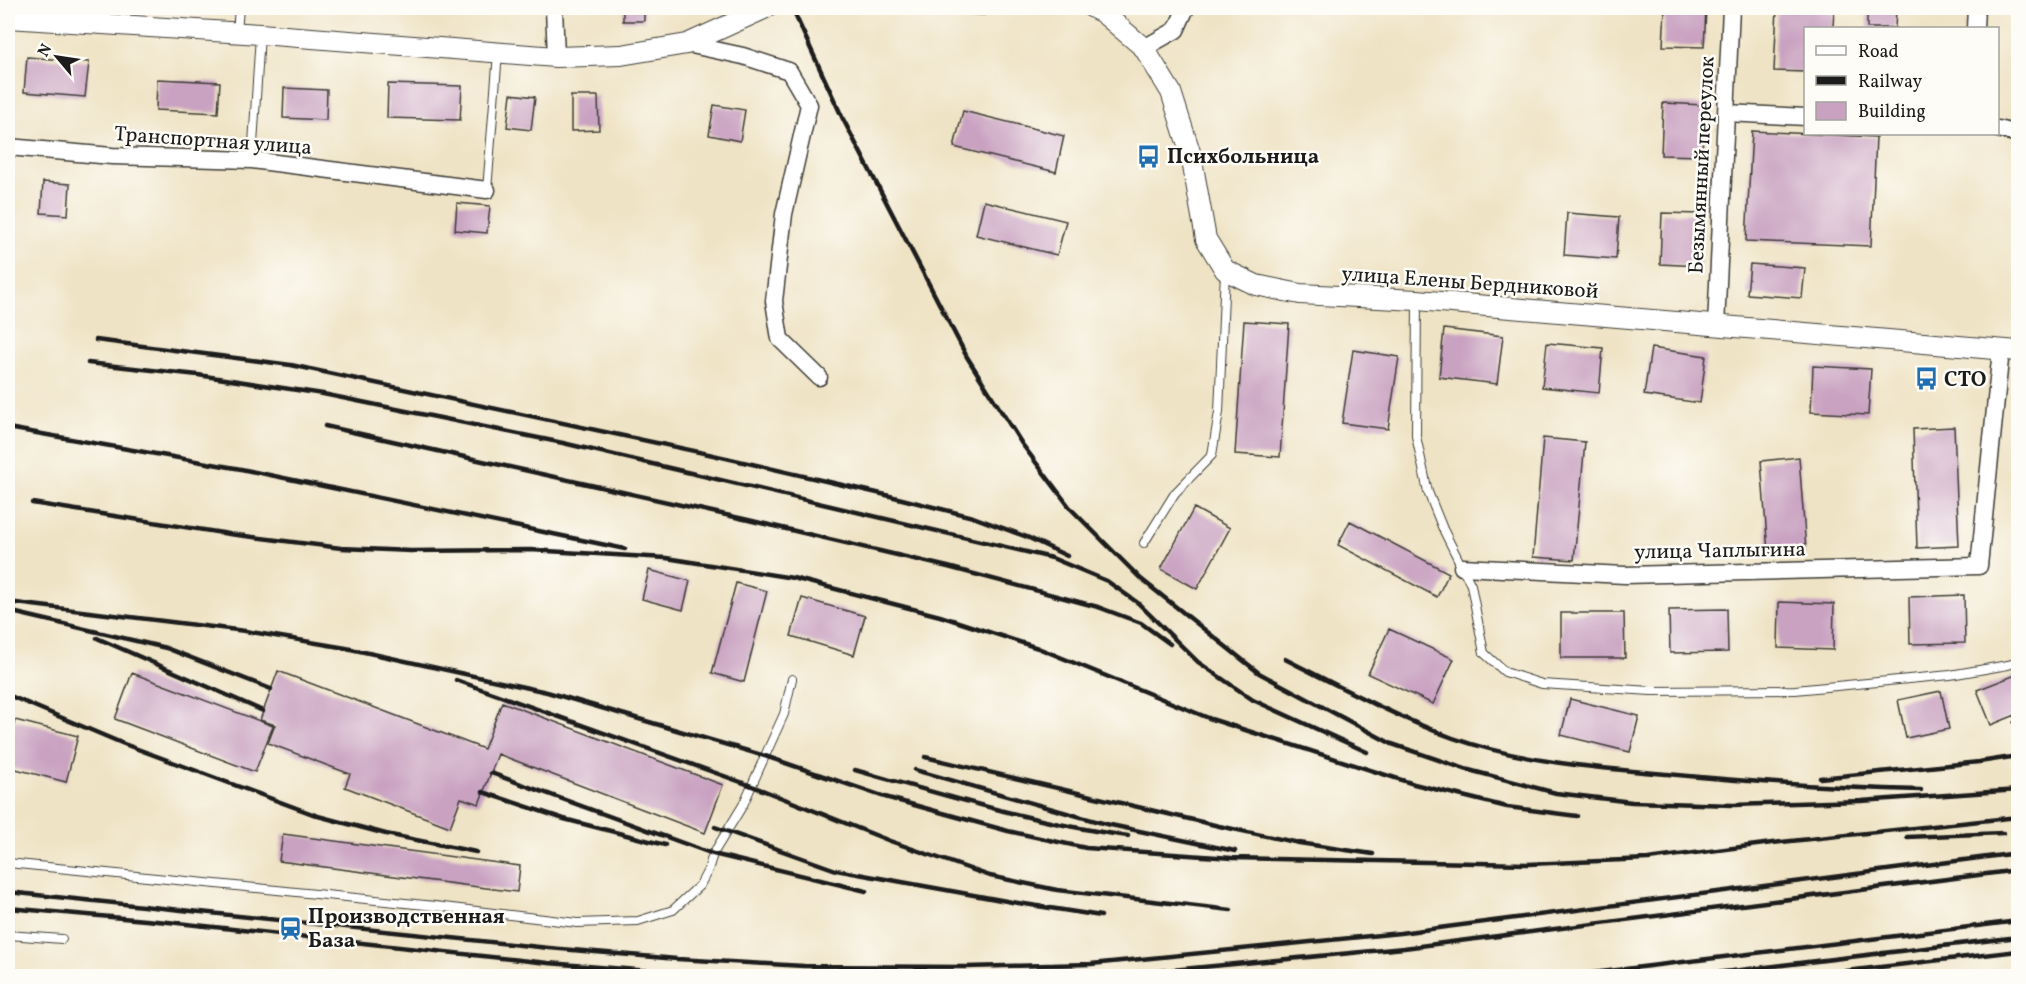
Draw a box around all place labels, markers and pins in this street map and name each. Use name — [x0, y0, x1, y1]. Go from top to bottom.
bus stop icon: Психбольница — [1136, 143, 1162, 169]
place label: Психбольница — [1167, 143, 1319, 172]
bus stop icon: СТО — [1913, 366, 1939, 392]
place label: СТО — [1944, 366, 1987, 395]
place label: Производственная База — [308, 903, 505, 956]
station icon: Производственная База — [277, 915, 303, 941]

